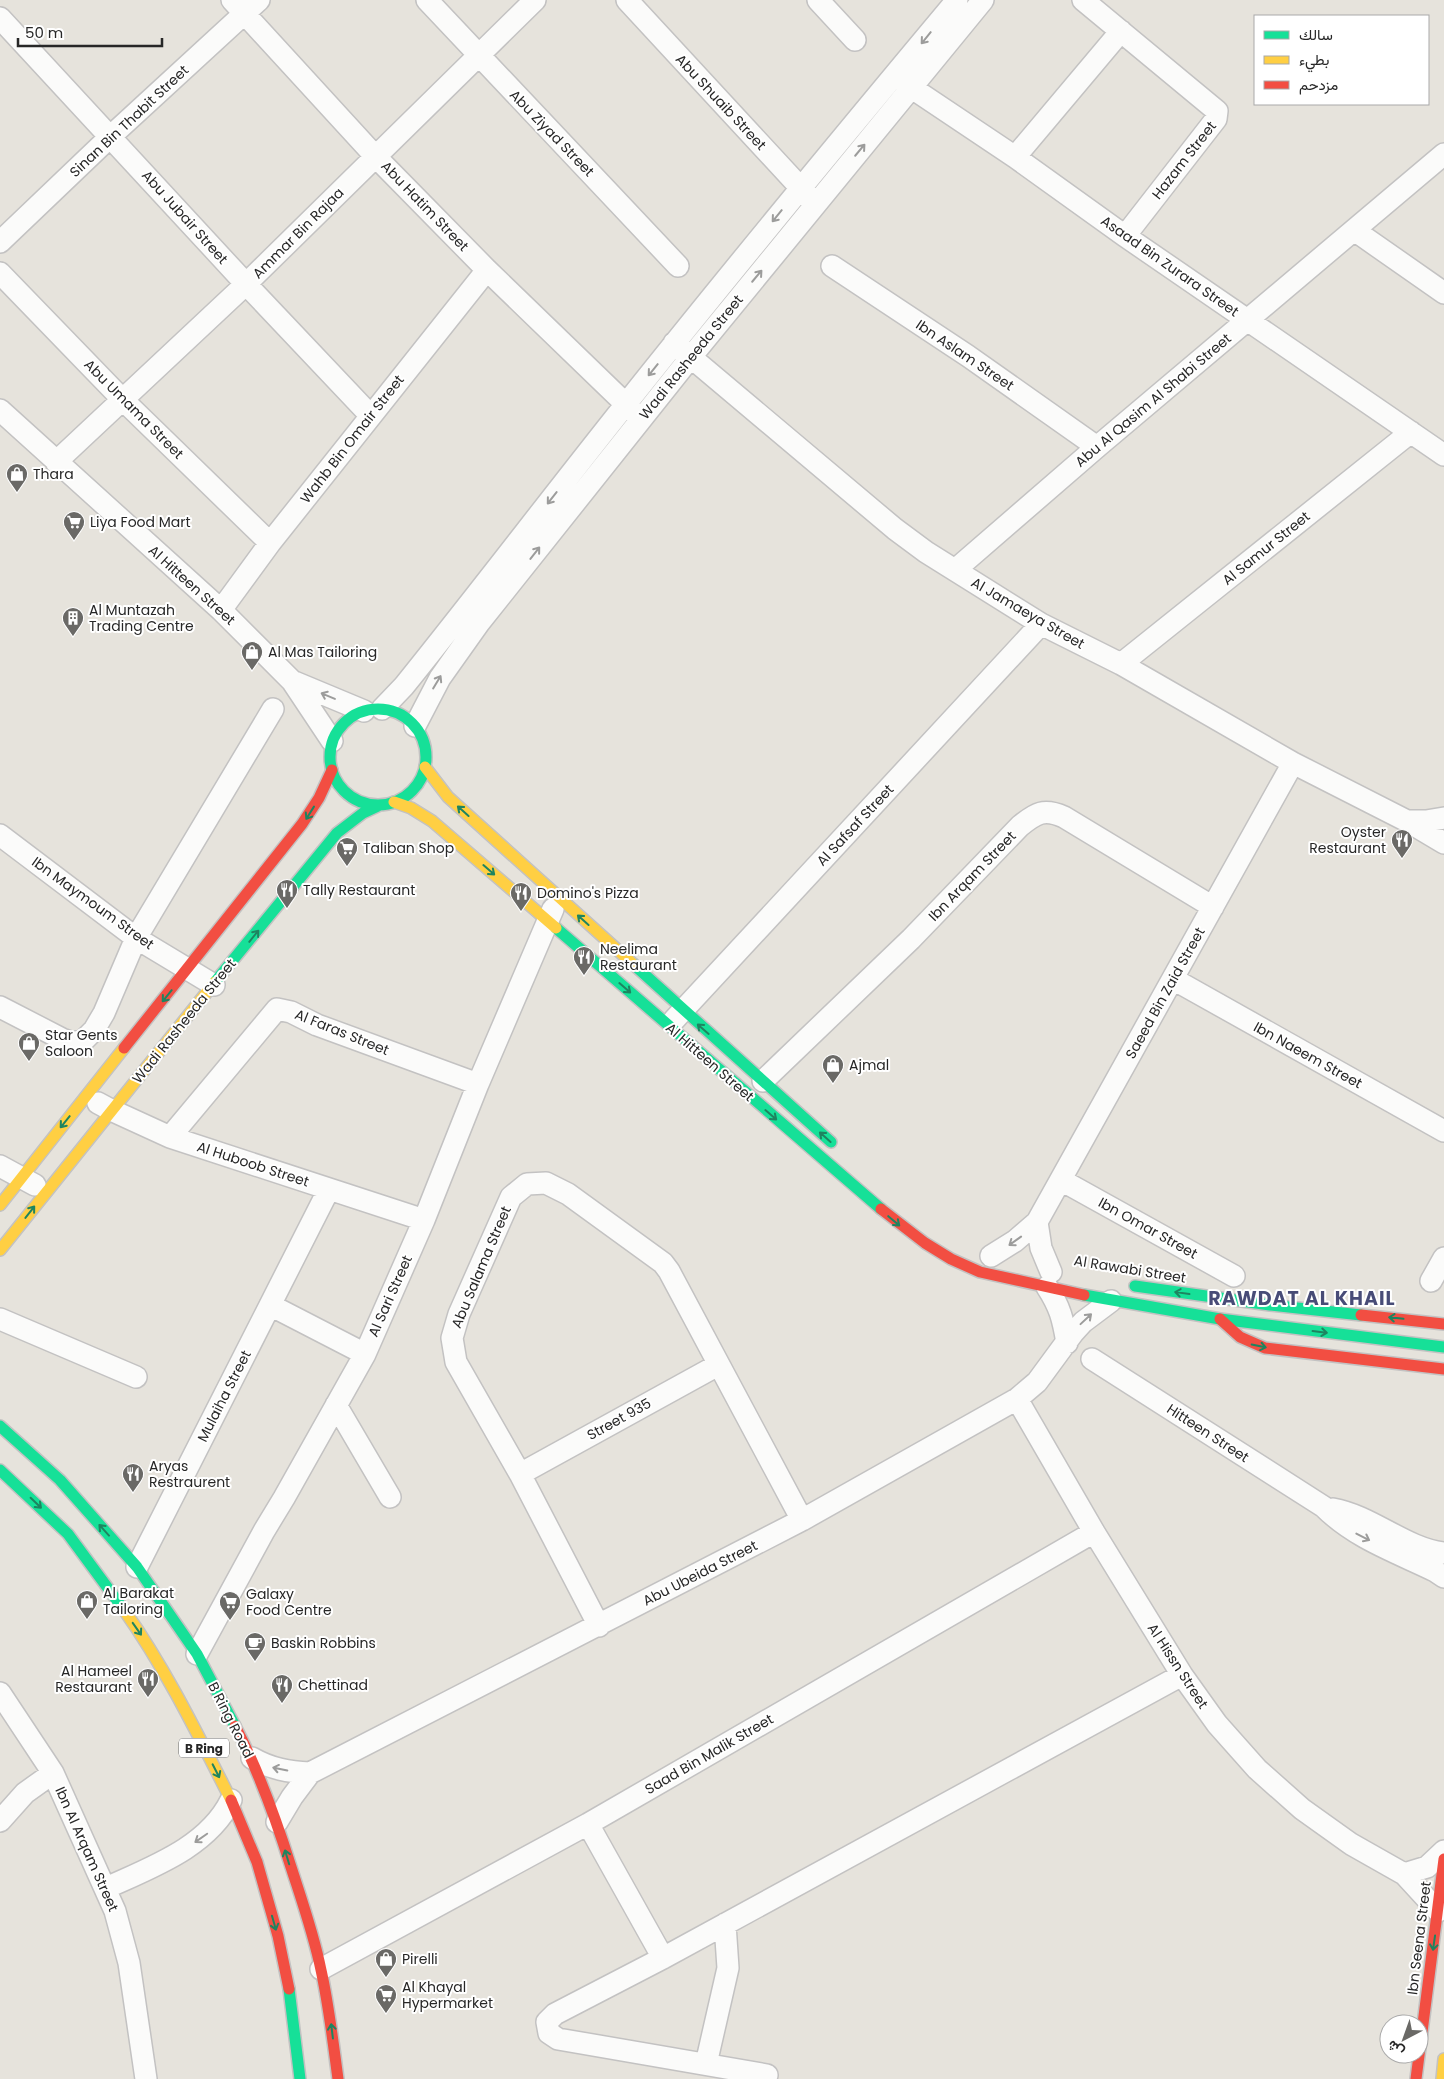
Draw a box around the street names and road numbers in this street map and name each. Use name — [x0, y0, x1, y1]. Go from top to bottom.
street label: Abu Shuaib Street — [671, 50, 771, 154]
street label: Sinan Bin Thabit Street — [65, 60, 193, 182]
street label: Abu Ziyad Street — [505, 85, 599, 181]
street label: Hazam Street — [1147, 117, 1221, 203]
street label: Abu Hatim Street — [377, 156, 473, 256]
street label: Abu Jubair Street — [137, 166, 233, 268]
street label: Ammar Bin Rajaa — [248, 183, 348, 283]
street label: Asaad Bin Zurara Street — [1097, 211, 1243, 321]
street label: Wadi Rasheeda Street — [634, 290, 748, 424]
street label: Ibn Aslam Street — [912, 315, 1018, 395]
street label: Abu Al Qasim Al Shabi Street — [1071, 329, 1235, 471]
street label: Abu Umama Street — [80, 355, 188, 463]
street label: Wahb Bin Omair Street — [295, 370, 409, 508]
street label: Al Samur Street — [1218, 506, 1314, 590]
street label: Al Hitteen Street — [144, 540, 240, 630]
street label: Al Jamaeya Street — [968, 572, 1088, 654]
street label: Al Safsaf Street — [812, 780, 898, 870]
street label: Ibn Arqam Street — [924, 826, 1020, 926]
street label: Ibn Maymoum Street — [28, 852, 158, 954]
street label: Saeed Bin Zaid Street — [1120, 924, 1210, 1062]
street label: Wadi Rasheeda Street — [127, 954, 241, 1088]
street label: Al Faras Street — [292, 1004, 392, 1060]
street label: Ibn Naeem Street — [1250, 1017, 1366, 1093]
street label: Al Hitteen Street — [662, 1018, 758, 1106]
street label: Al Huboob Street — [194, 1136, 312, 1192]
street label: Ibn Omar Street — [1095, 1192, 1201, 1264]
street label: Abu Salama Street — [446, 1203, 516, 1331]
street label: Al Rawabi Street — [1073, 1250, 1187, 1288]
street label: Al Sari Street — [363, 1252, 417, 1340]
street label: Mulaiha Street — [192, 1347, 256, 1445]
street label: Street 935 — [583, 1393, 655, 1445]
street label: Hitteen Street — [1163, 1399, 1253, 1467]
street label: Abu Ubeida Street — [639, 1535, 761, 1611]
street label: Al Hissn Street — [1143, 1619, 1213, 1713]
street label: B Ring Road — [205, 1679, 257, 1761]
street label: Saad Bin Malik Street — [641, 1709, 777, 1799]
road number: B Ring — [179, 1739, 229, 1758]
street label: Ibn Al Arqam Street — [50, 1783, 124, 1915]
street label: Ibn Seena Street — [1402, 1880, 1436, 1996]

